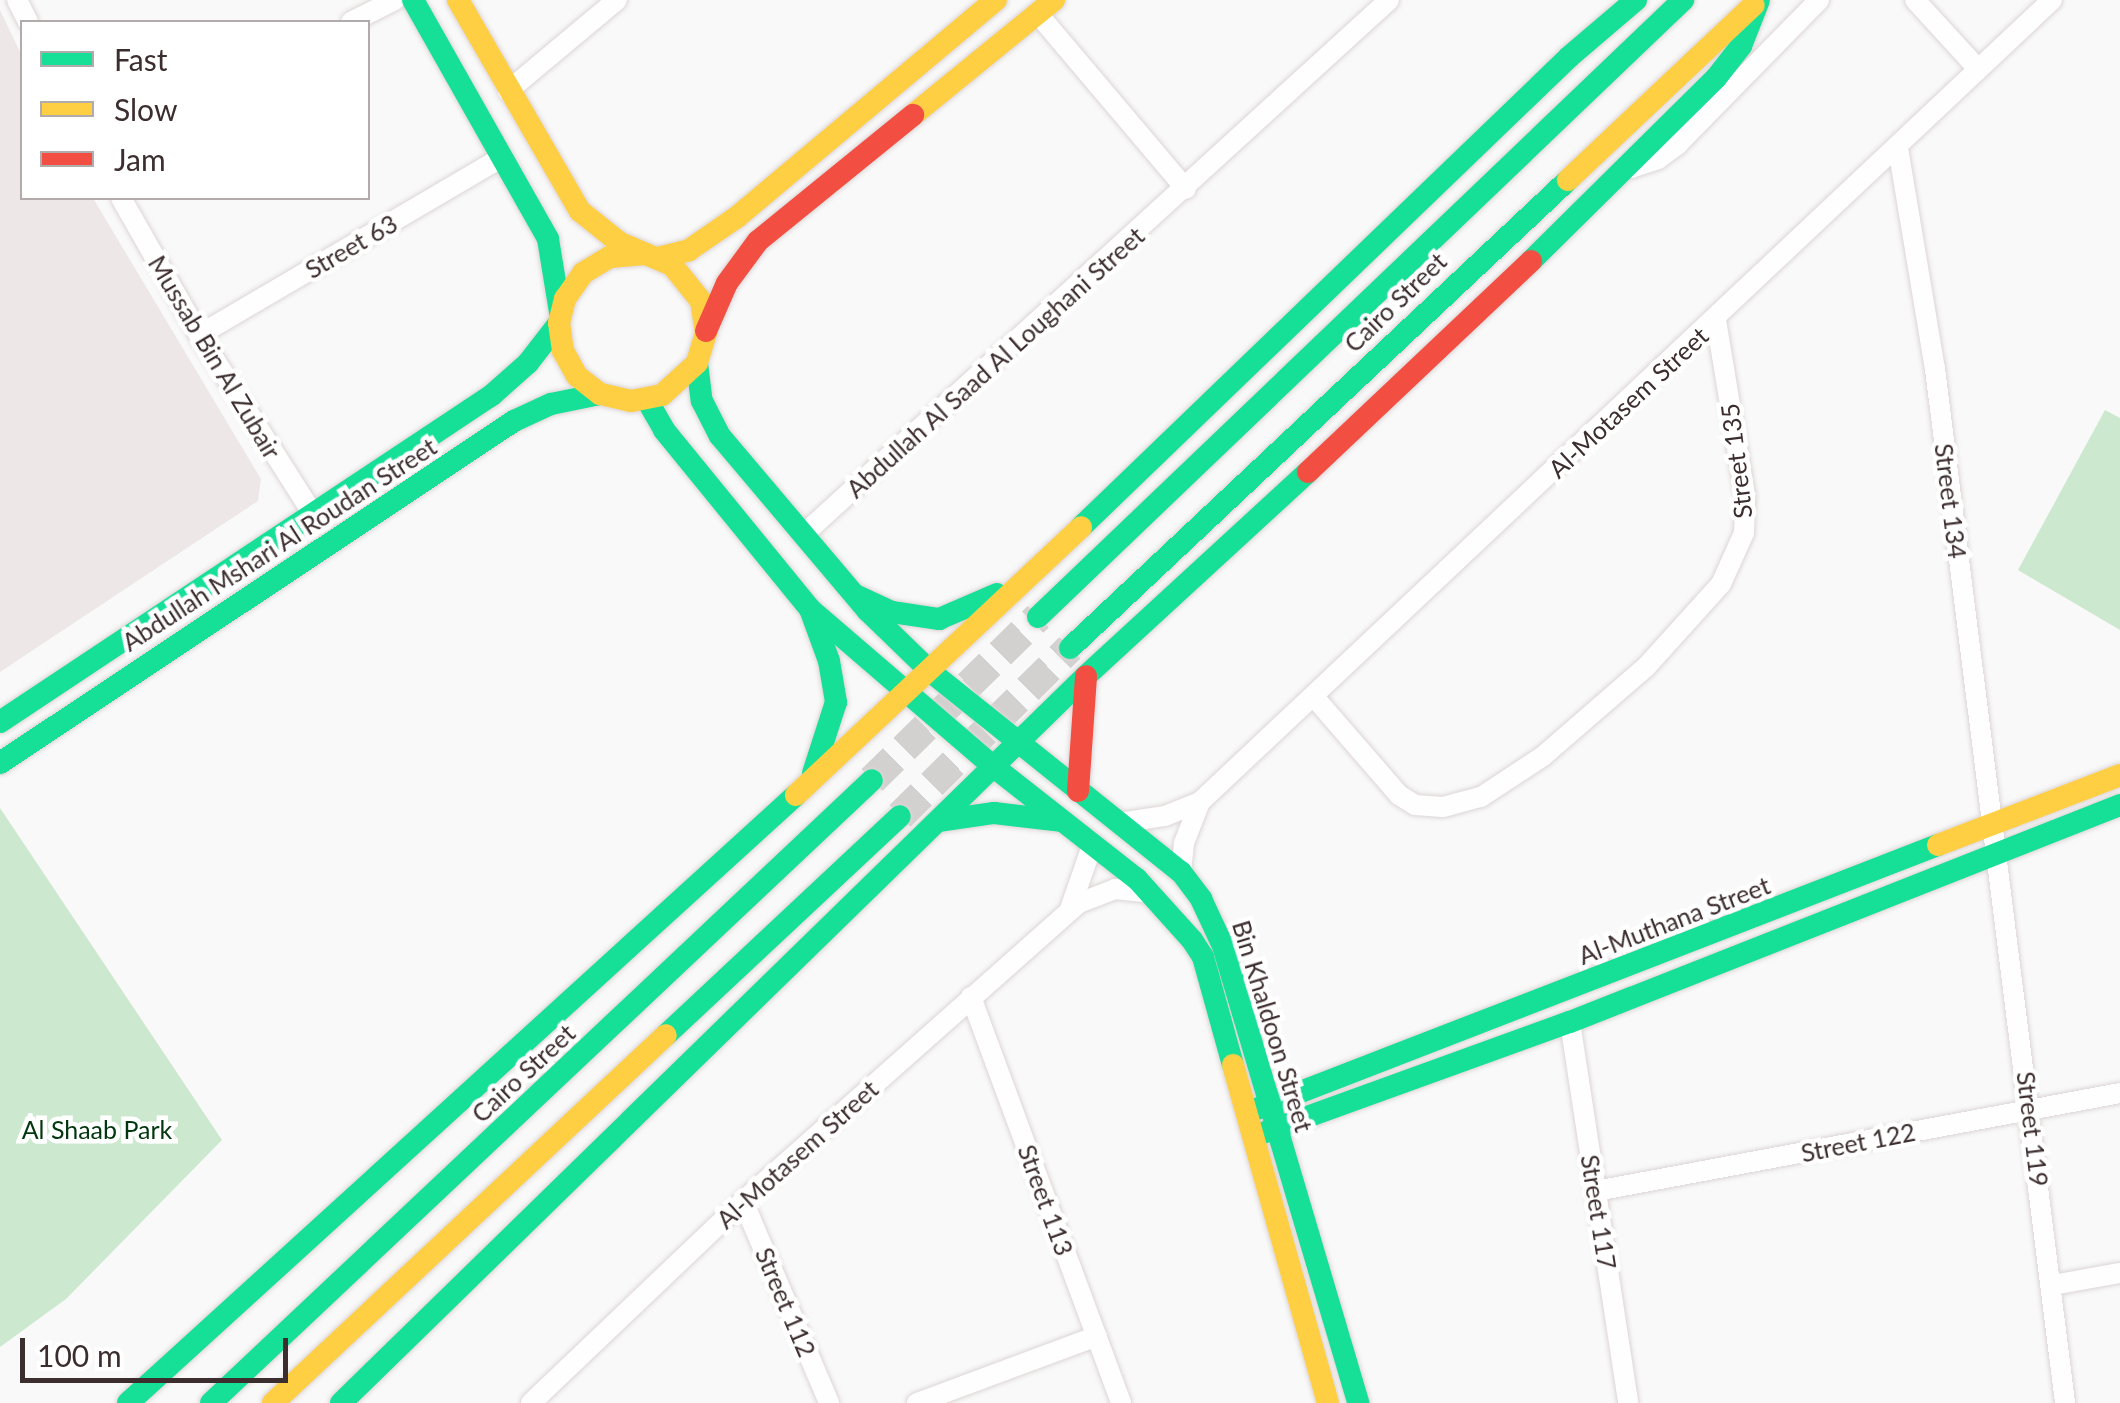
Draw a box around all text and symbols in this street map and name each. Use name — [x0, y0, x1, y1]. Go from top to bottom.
legend — [20, 20, 370, 200]
text: Fast — [114, 41, 168, 77]
text: Slow — [114, 91, 177, 127]
text: Jam — [114, 141, 166, 177]
street label: Street 63 — [300, 208, 402, 284]
street label: Abdullah Al Saad Al Loughani Street — [839, 220, 1151, 504]
street label: Cairo Street — [1338, 246, 1452, 358]
street label: Mussab Bin Al Zubair — [142, 250, 288, 464]
street label: Al-Motasem Street — [1542, 320, 1714, 484]
street label: Street 135 — [1714, 402, 1758, 520]
street label: Abdullah Mshari Al Roudan Street — [116, 431, 442, 657]
street label: Street 134 — [1929, 442, 1973, 560]
street label: Al-Muthana Street — [1574, 870, 1774, 970]
street label: Bin Khaldoon Street — [1227, 917, 1319, 1135]
street label: Cairo Street — [465, 1018, 581, 1128]
street label: Street 119 — [2011, 1070, 2055, 1188]
street label: Al-Motasem Street — [710, 1074, 884, 1234]
park label: Al Shaab Park — [22, 1114, 172, 1144]
street label: Street 122 — [1798, 1116, 1918, 1168]
street label: Street 113 — [1012, 1140, 1080, 1260]
street label: Street 117 — [1575, 1153, 1623, 1271]
street label: Street 112 — [750, 1243, 822, 1361]
scale bar — [25, 1318, 292, 1380]
text: 100 m — [37, 1337, 122, 1373]

